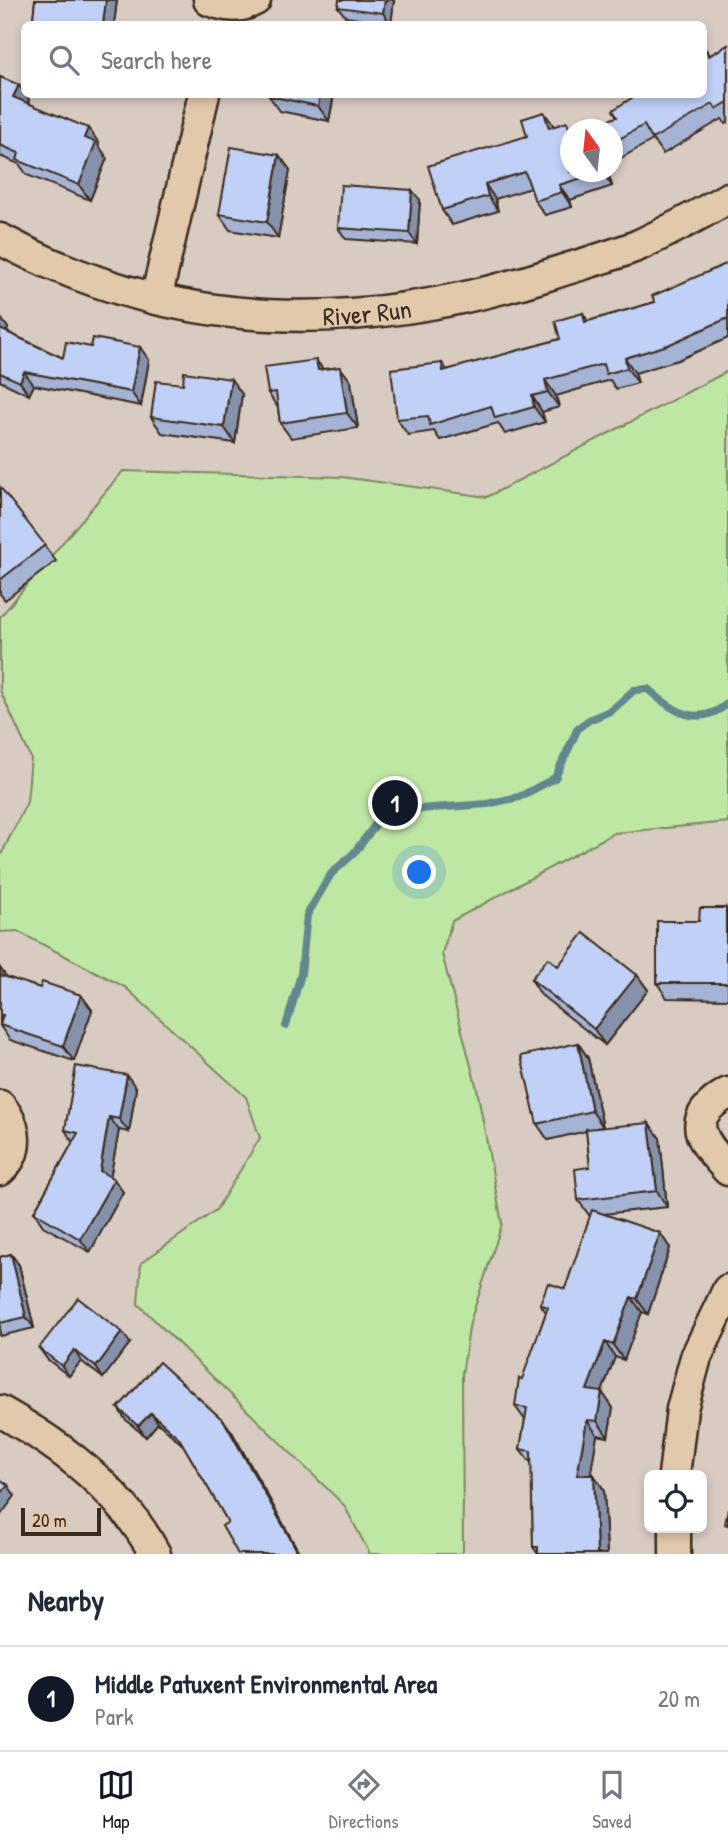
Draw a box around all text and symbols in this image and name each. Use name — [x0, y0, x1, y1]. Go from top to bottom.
search box — [21, 21, 707, 98]
icon: search — [45, 41, 83, 79]
text: Search here — [101, 42, 212, 77]
north arrow — [560, 119, 623, 182]
street label: River Run — [322, 290, 413, 333]
pin: 1 — [372, 777, 418, 829]
your location — [402, 855, 436, 889]
map controls — [644, 1470, 707, 1533]
button: locate — [644, 1470, 707, 1533]
scale bar — [21, 1505, 102, 1537]
text: 20 m — [32, 1507, 67, 1533]
text: Nearby — [28, 1580, 104, 1620]
text: Middle Patuxent Environmental Area — [95, 1666, 437, 1701]
text: 1 — [47, 1683, 55, 1714]
text: 20 m — [658, 1683, 700, 1714]
text: Park — [95, 1701, 133, 1732]
tab: Map — [97, 1766, 135, 1834]
tab: Directions — [329, 1766, 399, 1834]
tab: Saved — [592, 1766, 631, 1834]

